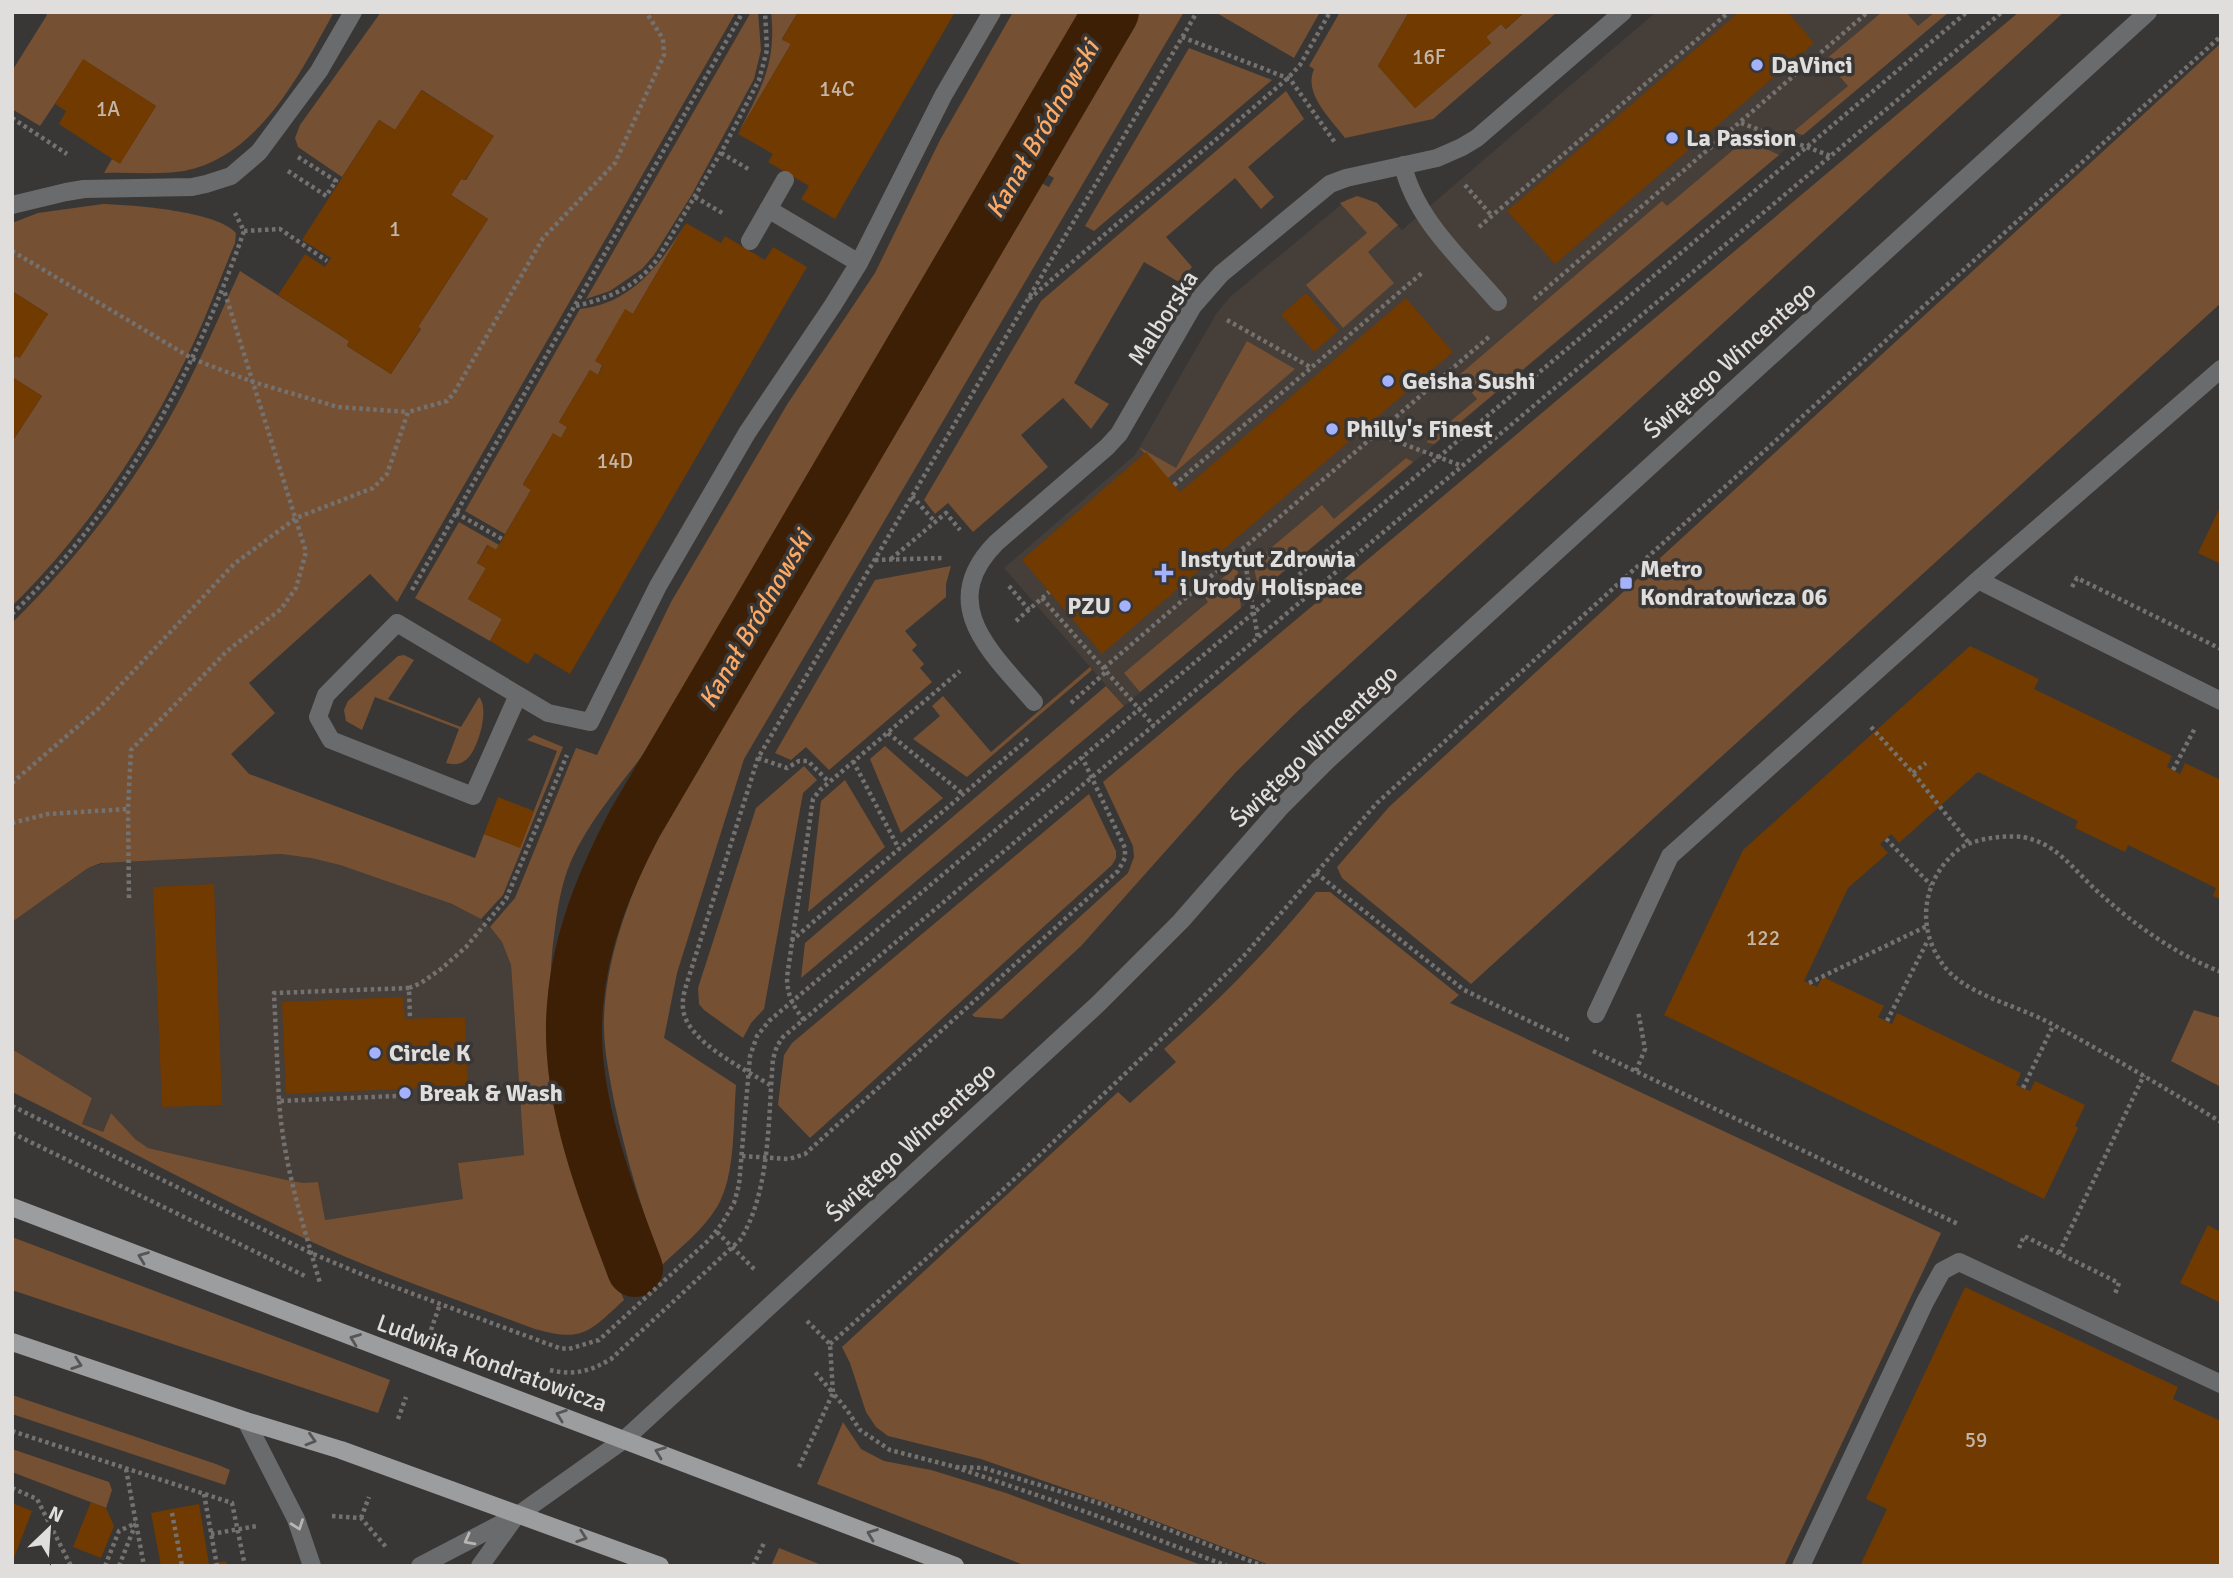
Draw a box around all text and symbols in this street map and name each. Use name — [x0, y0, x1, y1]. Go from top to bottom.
water label: Kanał Bródnowski — [979, 32, 1108, 224]
house number: 16F — [1412, 44, 1446, 70]
place label: DaVinci — [1771, 50, 1853, 80]
marker: DaVinci — [1749, 57, 1765, 73]
house number: 14C — [819, 76, 855, 102]
house number: 1A — [96, 96, 120, 122]
place label: La Passion — [1686, 123, 1796, 153]
marker: La Passion — [1664, 130, 1680, 146]
house number: 1 — [389, 216, 401, 242]
street label: Malborska — [1121, 265, 1205, 371]
street label: Świętego Wincentego — [1638, 275, 1822, 445]
place label: Geisha Sushi — [1402, 366, 1535, 396]
marker: Geisha Sushi — [1380, 373, 1396, 389]
place label: Philly's Finest — [1346, 414, 1493, 444]
marker: Philly's Finest — [1324, 421, 1340, 437]
house number: 14D — [597, 448, 633, 474]
water label: Kanał Bródnowski — [692, 522, 821, 714]
place label: Instytut Zdrowia i Urody Holispace — [1180, 544, 1363, 602]
place label: Metro Kondratowicza 06 — [1640, 554, 1827, 612]
marker: Instytut Zdrowia i Urody Holispace — [1154, 563, 1174, 583]
marker: Metro Kondratowicza 06 — [1618, 575, 1634, 591]
place label: PZU — [1067, 591, 1111, 621]
marker: PZU — [1117, 598, 1133, 614]
street label: Świętego Wincentego — [1224, 658, 1404, 834]
house number: 122 — [1746, 925, 1780, 951]
place label: Circle K — [389, 1038, 471, 1068]
marker: Circle K — [367, 1045, 383, 1061]
street label: Świętego Wincentego — [820, 1056, 1002, 1228]
place label: Break & Wash — [419, 1078, 563, 1108]
marker: Break & Wash — [397, 1085, 413, 1101]
one-way arrow — [137, 1252, 149, 1266]
street label: Ludwika Kondratowicza — [373, 1307, 611, 1419]
one-way arrow — [350, 1333, 362, 1347]
one-way arrow — [70, 1356, 83, 1370]
one-way arrow — [555, 1409, 567, 1423]
house number: 59 — [1965, 1427, 1987, 1453]
one-way arrow — [305, 1432, 317, 1447]
one-way arrow — [654, 1447, 666, 1461]
north arrow — [14, 1494, 84, 1564]
text: N — [45, 1501, 67, 1528]
one-way arrow — [290, 1519, 304, 1531]
one-way arrow — [866, 1528, 879, 1542]
one-way arrow — [575, 1529, 587, 1543]
one-way arrow — [464, 1532, 476, 1545]

